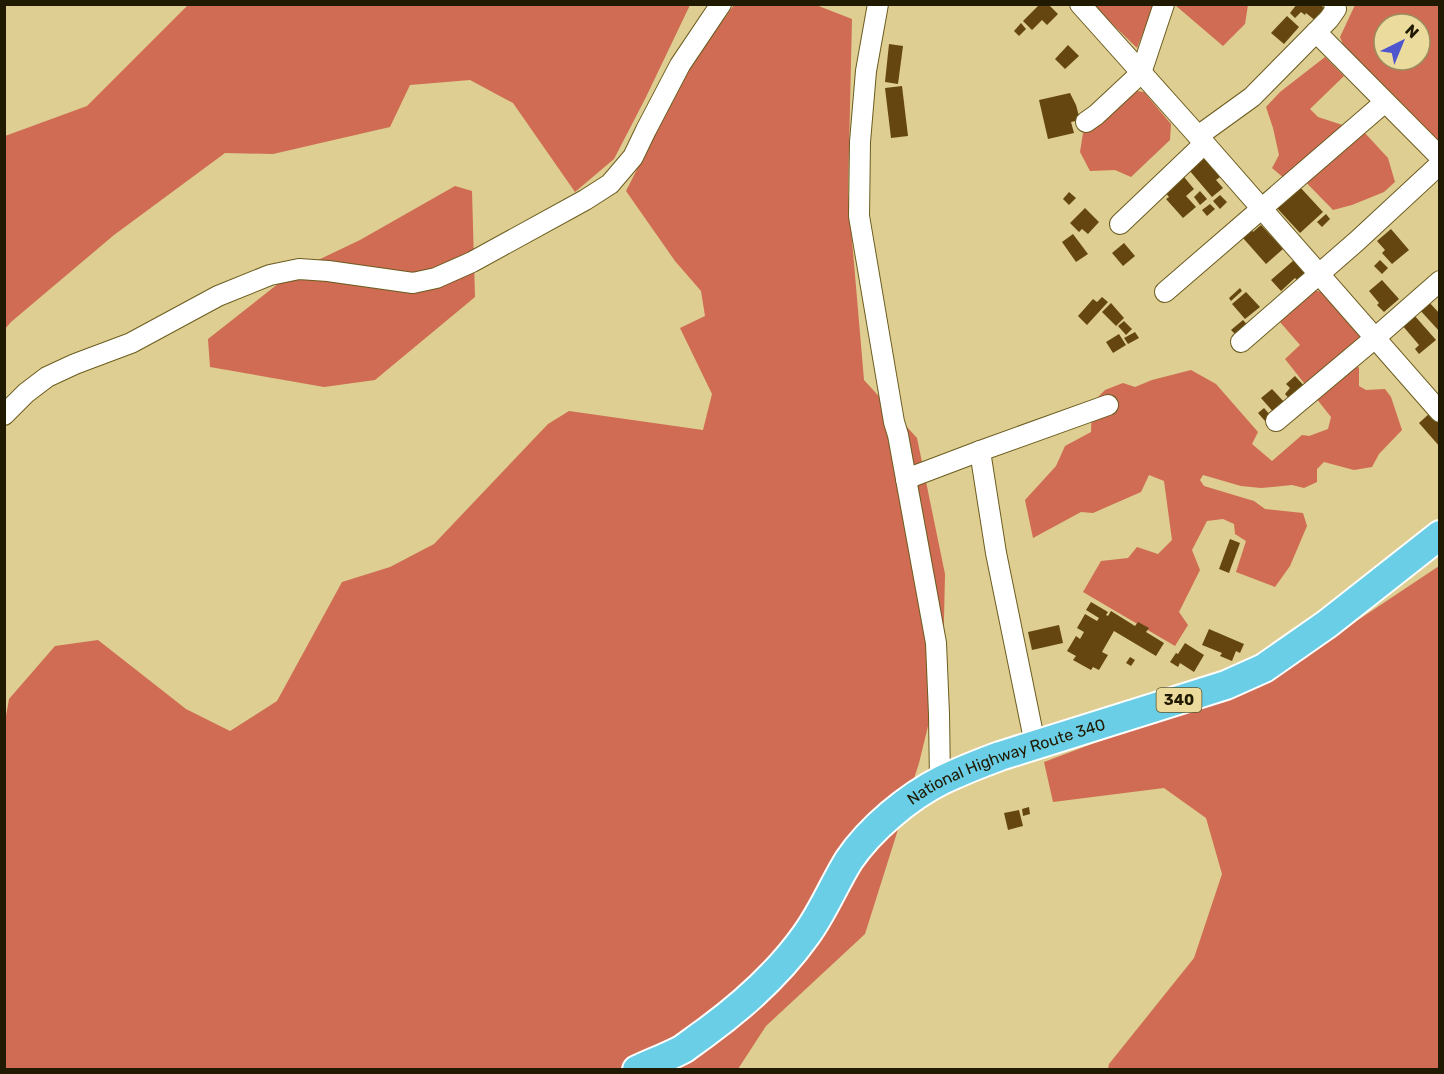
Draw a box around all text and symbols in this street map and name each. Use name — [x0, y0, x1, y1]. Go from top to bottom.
north arrow — [1372, 12, 1432, 72]
text: N — [1401, 21, 1423, 42]
road number: 340 — [1156, 688, 1202, 712]
street label: National Highway Route 340 — [903, 714, 1108, 808]

